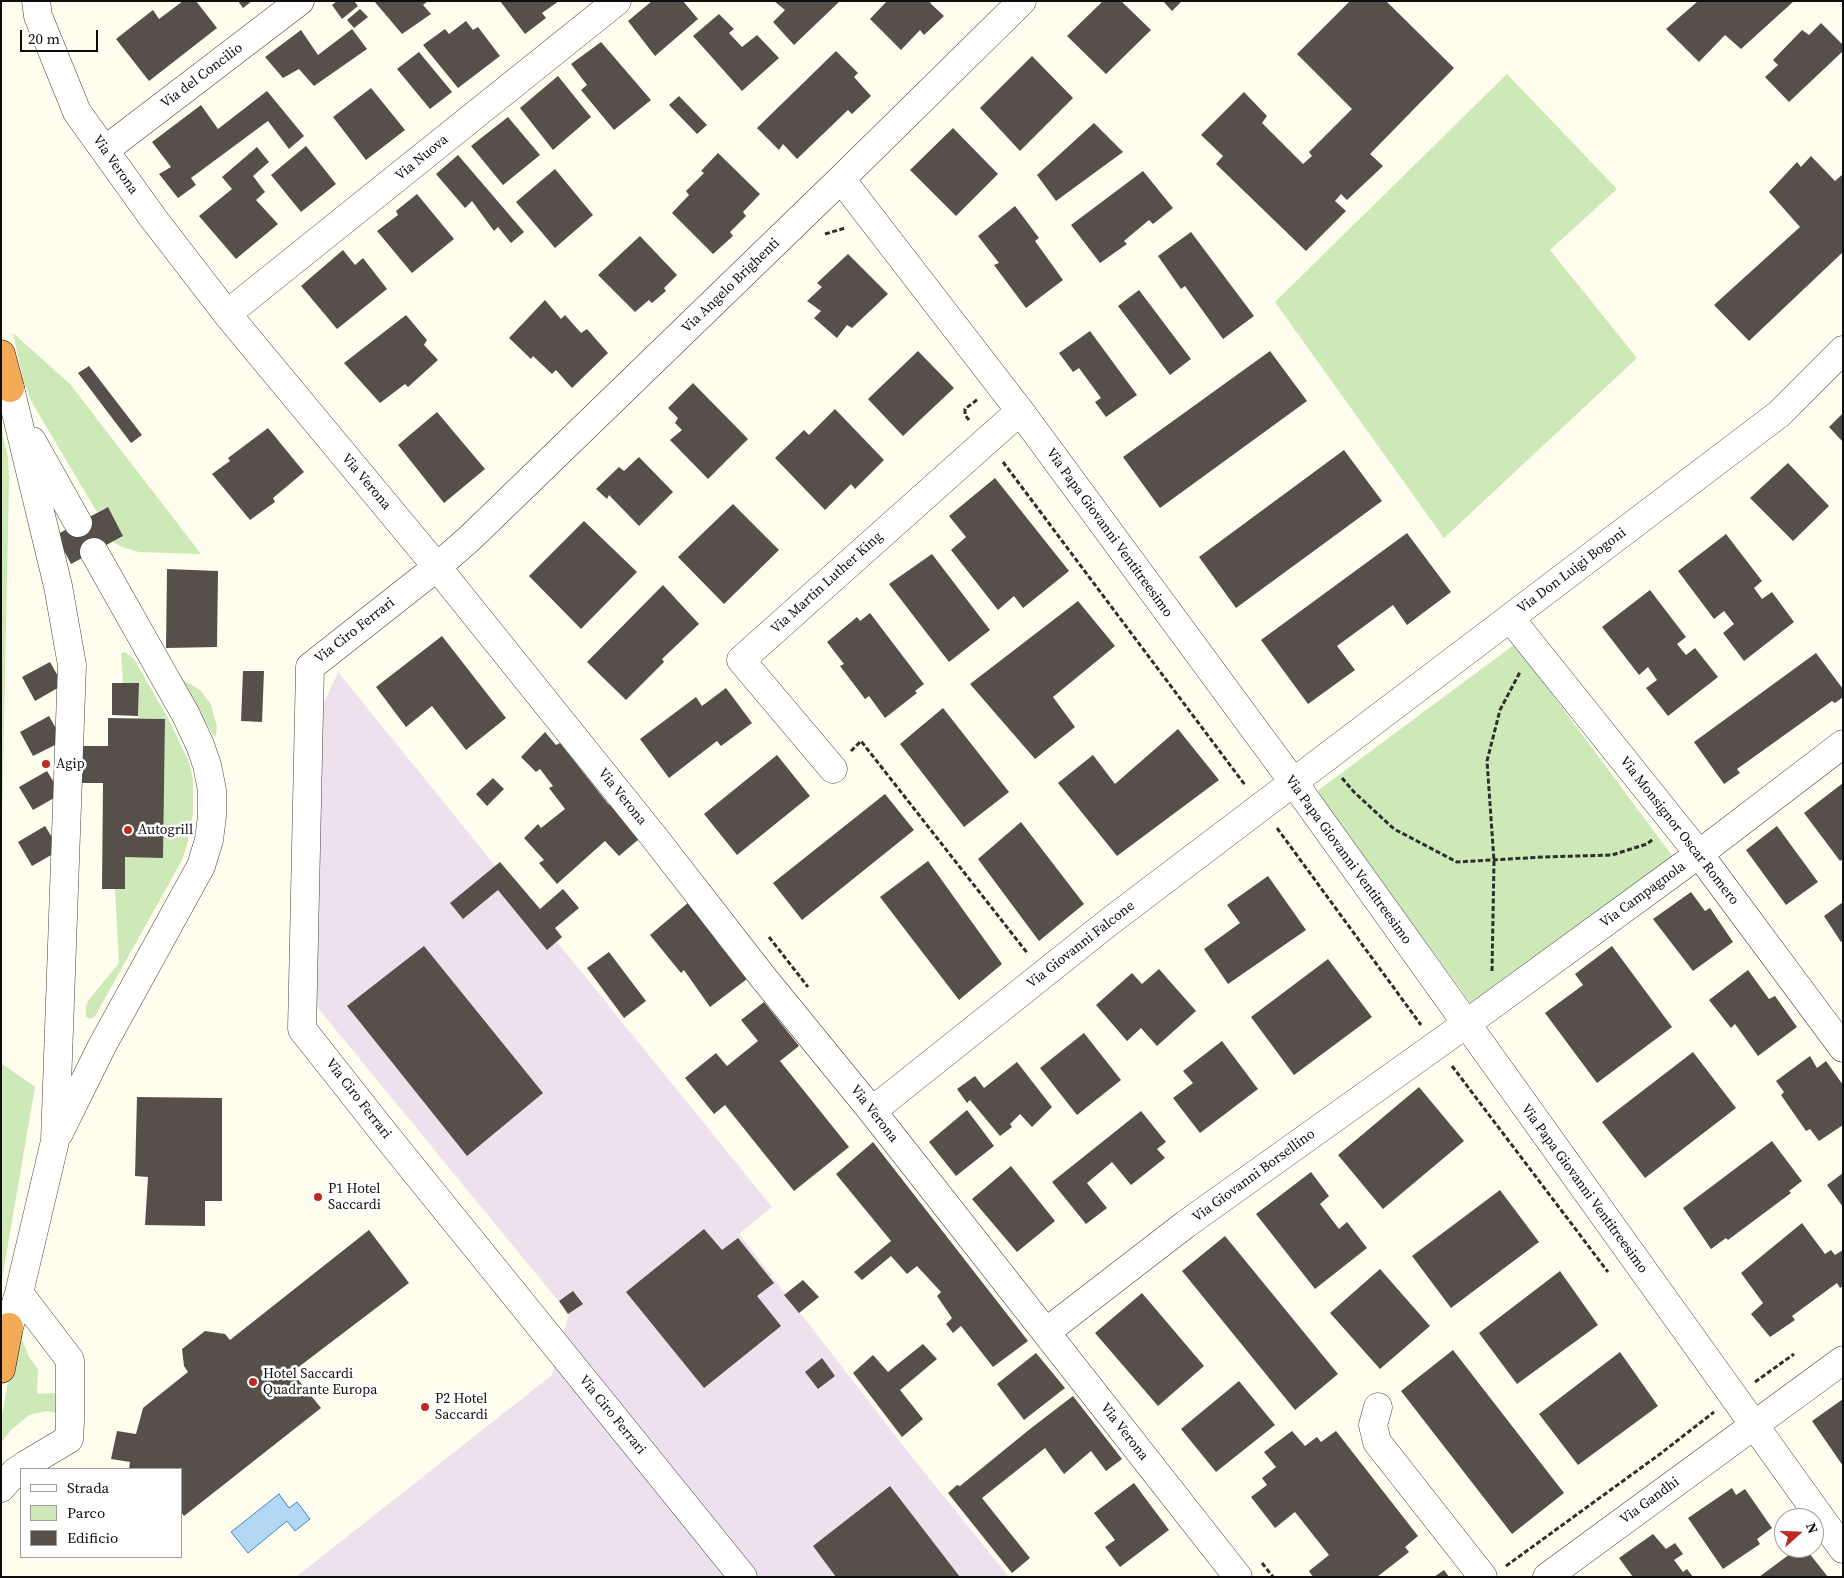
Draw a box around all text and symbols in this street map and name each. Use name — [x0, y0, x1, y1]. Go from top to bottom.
scale bar — [22, 20, 100, 52]
text: 20 m — [28, 28, 60, 49]
street label: Via del Concilio — [158, 40, 246, 112]
street label: Via Verona — [89, 132, 141, 198]
street label: Via Nuova — [392, 132, 452, 184]
street label: Via Angelo Brighenti — [679, 235, 783, 337]
street label: Via Papa Giovanni Ventitreesimo — [1042, 445, 1176, 621]
street label: Via Verona — [338, 450, 394, 514]
street label: Via Don Luigi Bogoni — [1514, 525, 1630, 617]
street label: Via Martin Luther King — [768, 528, 886, 638]
street label: Via Ciro Ferrari — [312, 595, 398, 667]
street label: Via Monsignor Oscar Romero — [1616, 753, 1742, 909]
place label: Agip — [56, 756, 85, 772]
marker: Agip — [40, 758, 52, 770]
street label: Via Verona — [594, 765, 650, 829]
street label: Via Papa Giovanni Ventitreesimo — [1281, 772, 1415, 948]
place label: Autogrill — [138, 822, 193, 838]
marker: Autogrill — [122, 824, 134, 836]
street label: Via Campagnola — [1597, 858, 1689, 932]
street label: Via Giovanni Falcone — [1024, 898, 1138, 992]
street label: Via Ciro Ferrari — [322, 1056, 394, 1142]
street label: Via Verona — [846, 1082, 902, 1146]
street label: Via Papa Giovanni Ventitreesimo — [1517, 1101, 1651, 1277]
street label: Via Giovanni Borsellino — [1189, 1126, 1319, 1226]
place label: P1 Hotel Saccardi — [328, 1181, 381, 1214]
marker: P1 Hotel Saccardi — [312, 1191, 324, 1203]
place label: Hotel Saccardi Quadrante Europa — [263, 1366, 377, 1398]
street label: Via Ciro Ferrari — [575, 1372, 649, 1458]
marker: Hotel Saccardi Quadrante Europa — [247, 1376, 259, 1388]
place label: P2 Hotel Saccardi — [435, 1391, 488, 1424]
street label: Via Verona — [1096, 1400, 1152, 1464]
marker: P2 Hotel Saccardi — [419, 1401, 431, 1413]
legend — [20, 1468, 182, 1558]
street label: Via Gandhi — [1617, 1474, 1683, 1528]
text: Strada — [67, 1477, 109, 1498]
text: Parco — [67, 1502, 105, 1523]
north arrow — [1774, 1508, 1824, 1558]
text: N — [1801, 1520, 1823, 1536]
text: Edificio — [67, 1527, 118, 1548]

